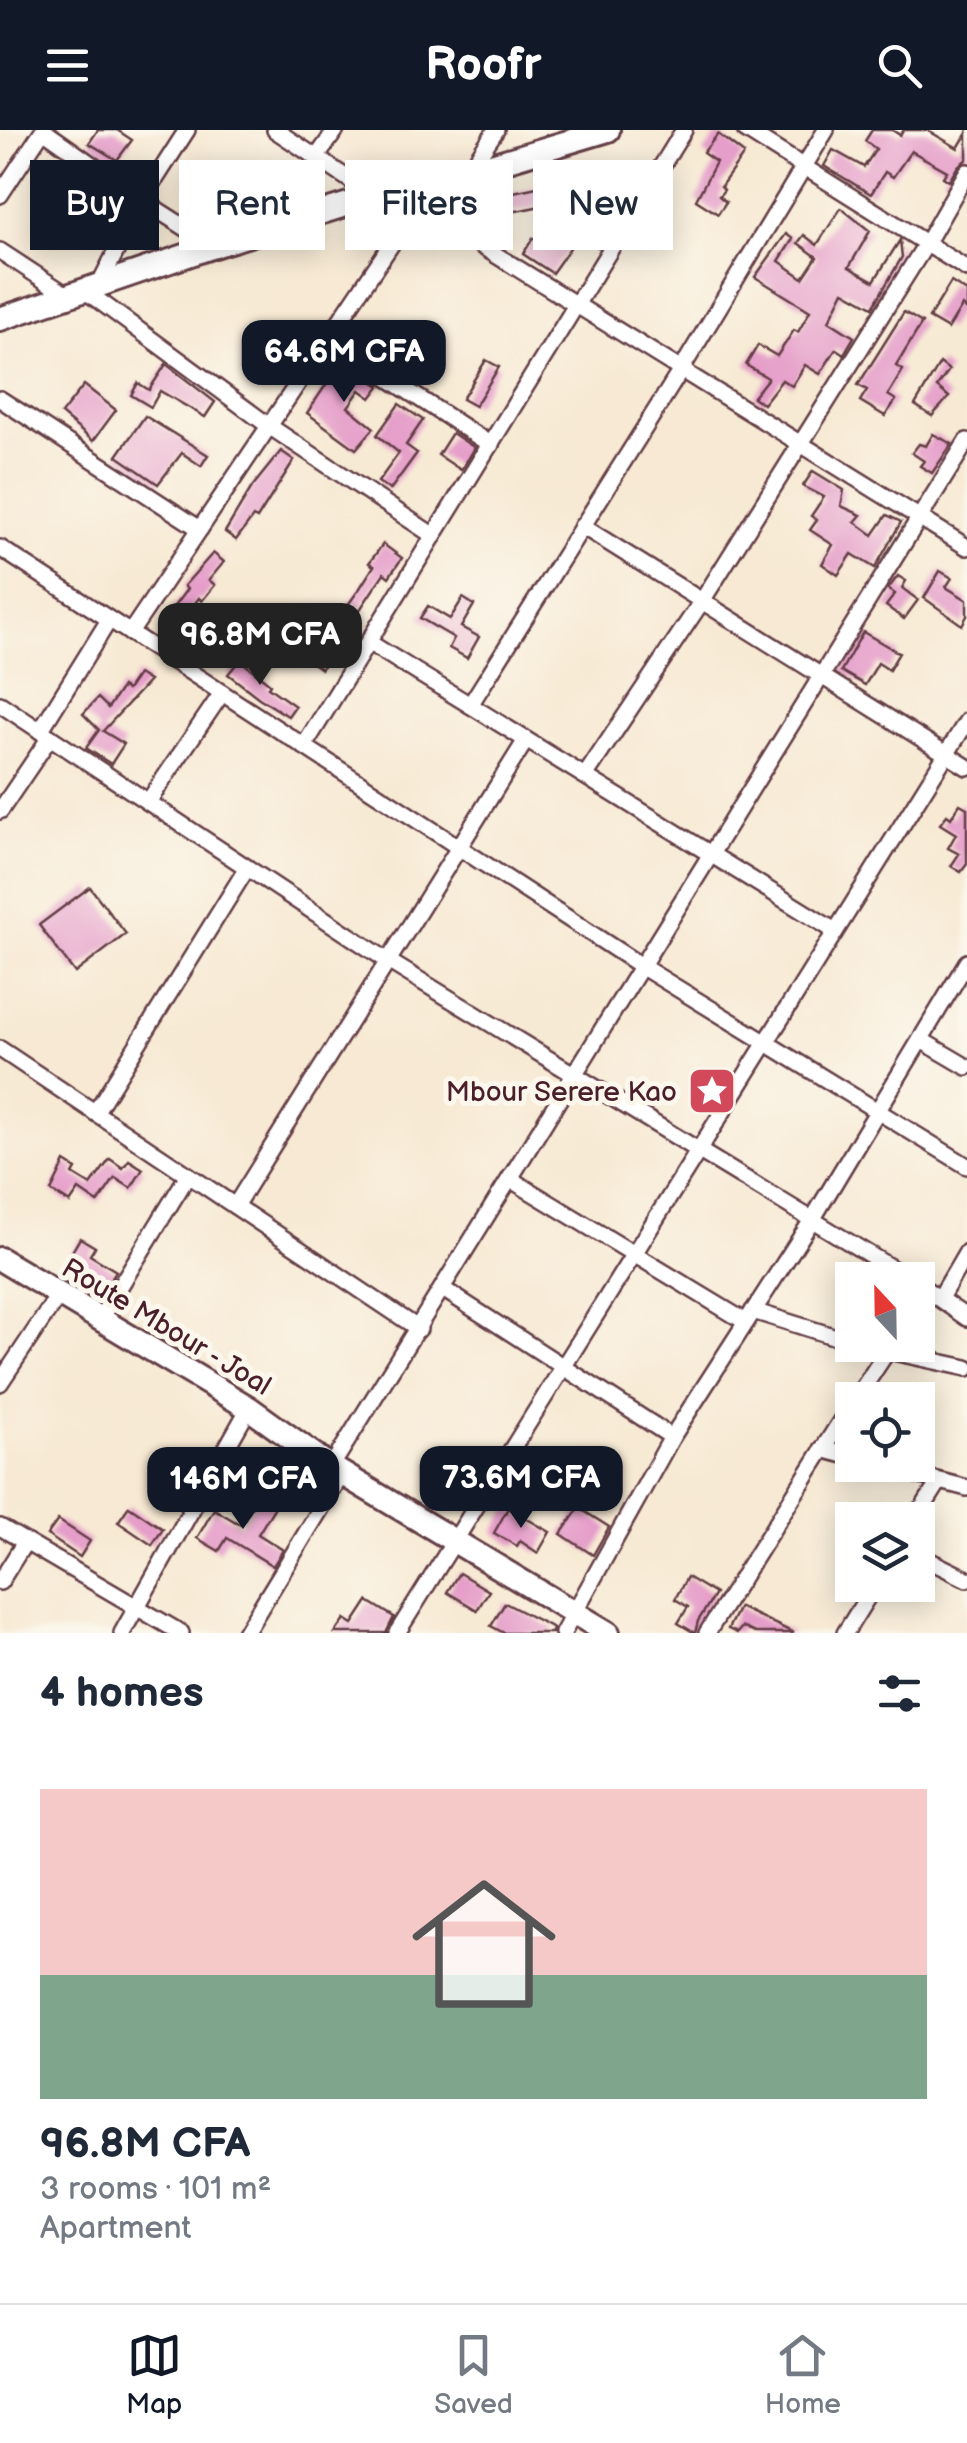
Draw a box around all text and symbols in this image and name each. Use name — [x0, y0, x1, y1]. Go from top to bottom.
icon: menu — [40, 38, 95, 93]
text: Roofr — [426, 38, 541, 93]
icon: search — [872, 38, 927, 93]
chip: Buy — [30, 160, 159, 250]
chip: Rent — [179, 160, 325, 250]
chip: Filters — [345, 160, 513, 250]
chip: New — [533, 160, 673, 250]
pin: 64.6M CFA — [230, 320, 458, 405]
text: 64.6M CFA — [264, 333, 424, 372]
pin: 96.8M CFA — [146, 603, 374, 688]
text: 96.8M CFA — [180, 616, 340, 655]
place icon: Mbour Serere Kao — [686, 1065, 738, 1117]
place label: Mbour Serere Kao — [446, 1076, 677, 1109]
street label: Route Mbour - Joal — [56, 1252, 277, 1403]
north arrow — [835, 1262, 935, 1362]
map controls — [835, 1262, 935, 1602]
button: locate — [835, 1382, 935, 1482]
pin: 73.6M CFA — [407, 1446, 635, 1531]
pin: 146M CFA — [140, 1447, 346, 1532]
text: 73.6M CFA — [442, 1459, 600, 1498]
text: 146M CFA — [169, 1460, 317, 1499]
button: layers — [835, 1502, 935, 1602]
icon: filters — [872, 1666, 927, 1721]
text: 4 homes — [40, 1668, 204, 1719]
icon: home — [394, 1854, 574, 2034]
text: 96.8M CFA — [40, 2119, 250, 2170]
text: 3 rooms · 101 m² — [40, 2170, 271, 2209]
text: Apartment — [40, 2209, 191, 2248]
tab: Map — [126, 2328, 182, 2421]
tab: Saved — [434, 2328, 513, 2421]
tab: Home — [765, 2328, 841, 2421]

